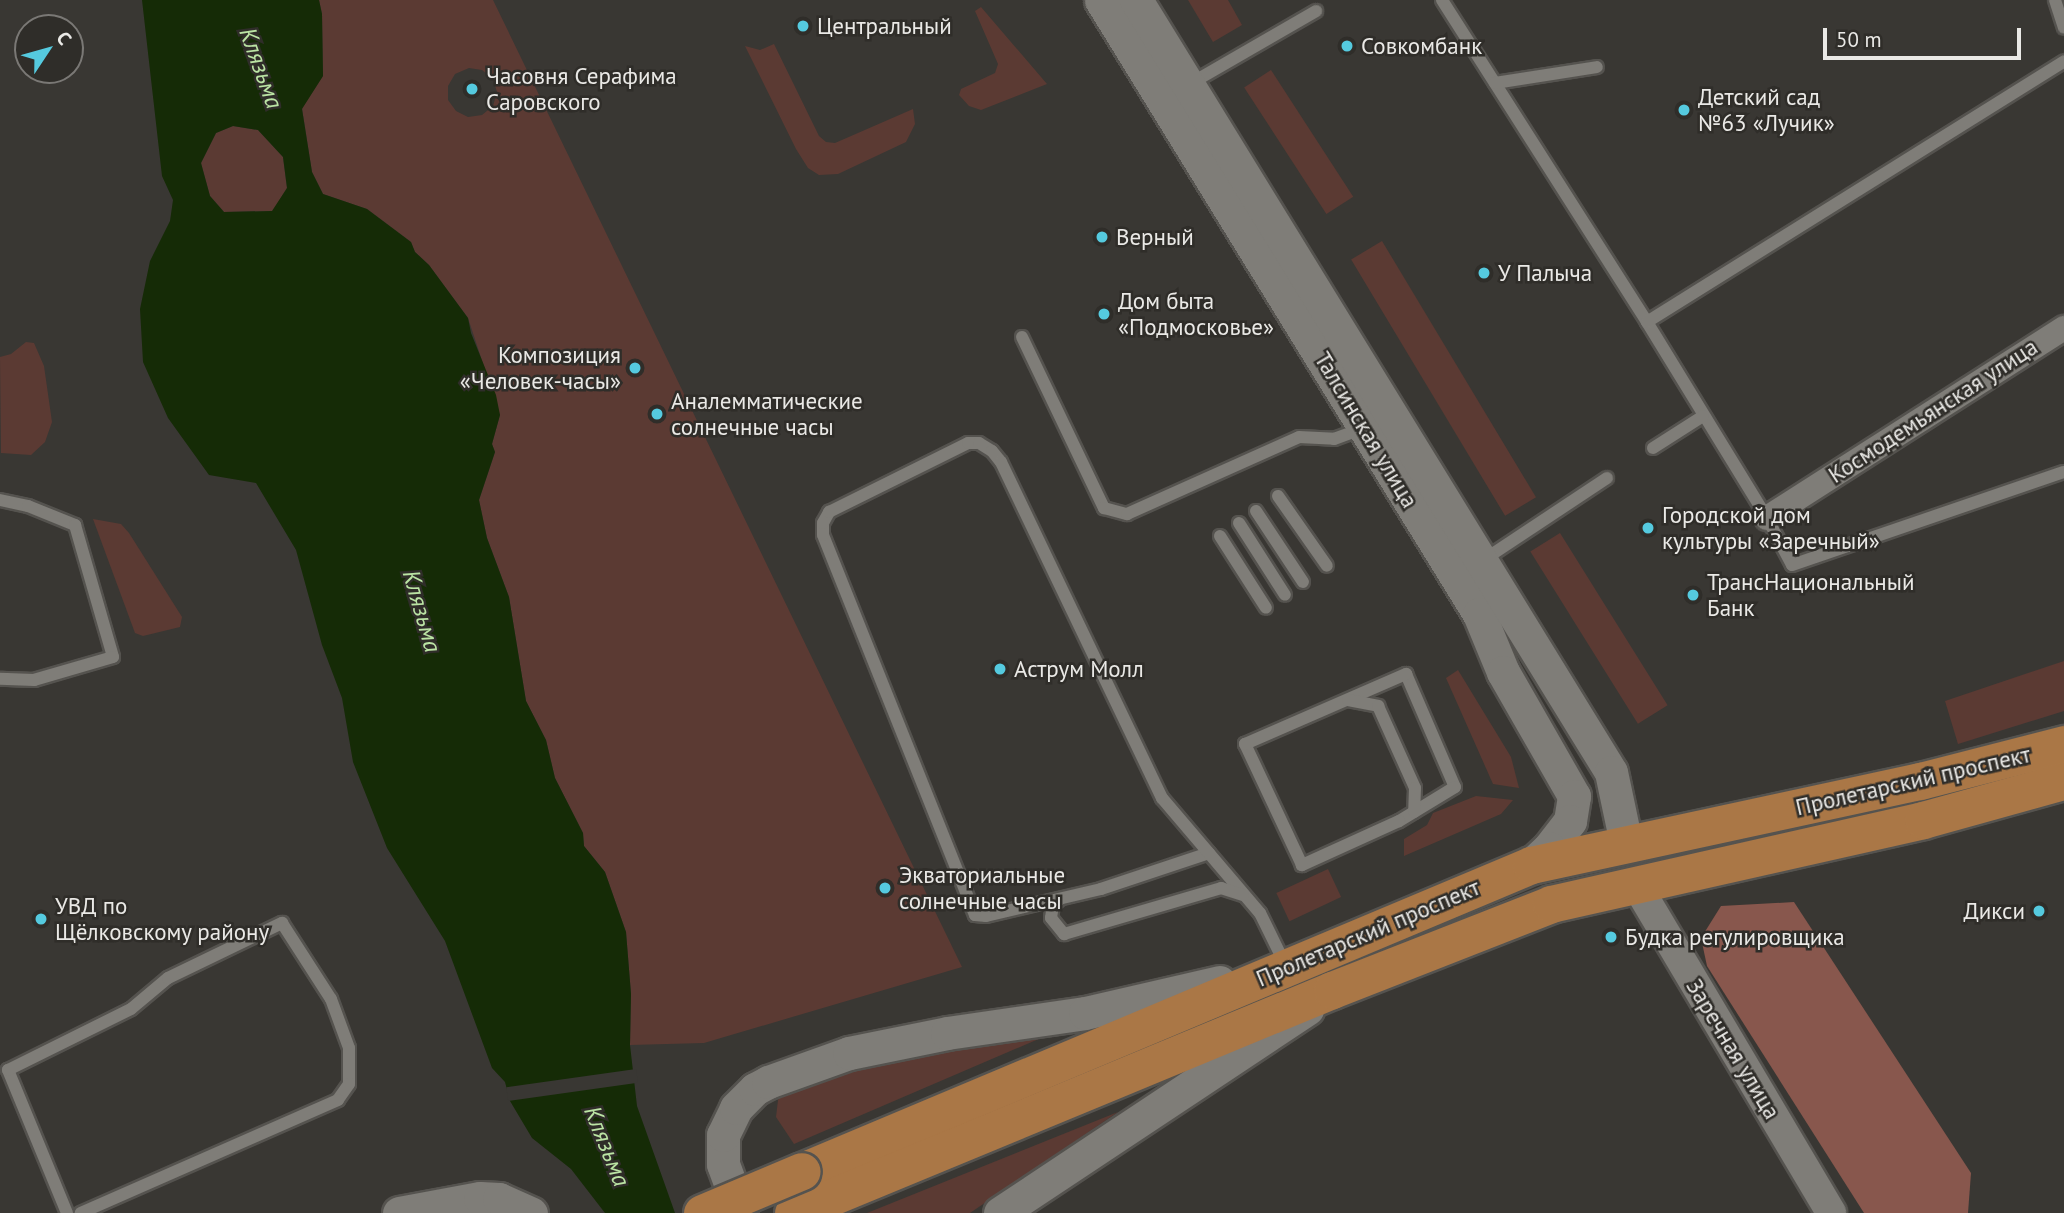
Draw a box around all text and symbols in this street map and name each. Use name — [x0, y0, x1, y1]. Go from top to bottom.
place label: Центральный — [817, 12, 952, 40]
north arrow — [14, 14, 84, 84]
scale bar — [1826, 14, 2024, 58]
marker: Центральный — [795, 18, 811, 34]
water label: Клязьма — [233, 24, 289, 112]
text: С — [52, 26, 77, 49]
text: 50 m — [1836, 26, 1882, 53]
place label: Совкомбанк — [1361, 32, 1482, 60]
marker: Совкомбанк — [1339, 38, 1355, 54]
place label: Часовня Серафима Саровского — [486, 62, 677, 116]
marker: Часовня Серафима Саровского — [464, 81, 480, 97]
place label: Детский сад №63 «Лучик» — [1698, 83, 1835, 137]
marker: Детский сад №63 «Лучик» — [1676, 102, 1692, 118]
place label: Верный — [1116, 223, 1194, 251]
marker: Верный — [1094, 229, 1110, 245]
place label: У Палыча — [1498, 259, 1593, 287]
marker: У Палыча — [1476, 265, 1492, 281]
place label: Дом быта «Подмосковье» — [1118, 287, 1274, 341]
marker: Дом быта «Подмосковье» — [1096, 306, 1112, 322]
street label: Космодемьянская улица — [1823, 333, 2043, 489]
place label: Композиция «Человек-часы» — [460, 341, 621, 395]
street label: Талсинская улица — [1309, 347, 1423, 513]
marker: Композиция «Человек-часы» — [627, 360, 643, 376]
place label: Аналемматические солнечные часы — [671, 387, 863, 441]
marker: Аналемматические солнечные часы — [649, 406, 665, 422]
place label: Городской дом культуры «Заречный» — [1662, 501, 1880, 555]
marker: Городской дом культуры «Заречный» — [1640, 520, 1656, 536]
water label: Клязьма — [397, 567, 447, 655]
place label: ТрансНациональный Банк — [1707, 568, 1914, 622]
marker: ТрансНациональный Банк — [1685, 587, 1701, 603]
place label: Аструм Молл — [1014, 655, 1144, 683]
marker: Аструм Молл — [992, 661, 1008, 677]
street label: Пролетарский проспект — [1793, 741, 2033, 821]
place label: Экваториальные солнечные часы — [899, 861, 1065, 915]
street label: Пролетарский проспект — [1252, 873, 1484, 993]
marker: Экваториальные солнечные часы — [877, 880, 893, 896]
place label: УВД по Щёлковскому району — [55, 892, 270, 946]
place label: Дикси — [1963, 897, 2025, 925]
marker: Дикси — [2031, 903, 2047, 919]
marker: УВД по Щёлковскому району — [33, 911, 49, 927]
place label: Будка регулировщика — [1625, 923, 1845, 951]
marker: Будка регулировщика — [1603, 929, 1619, 945]
street label: Заречная улица — [1680, 974, 1786, 1124]
water label: Клязьма — [578, 1102, 636, 1190]

